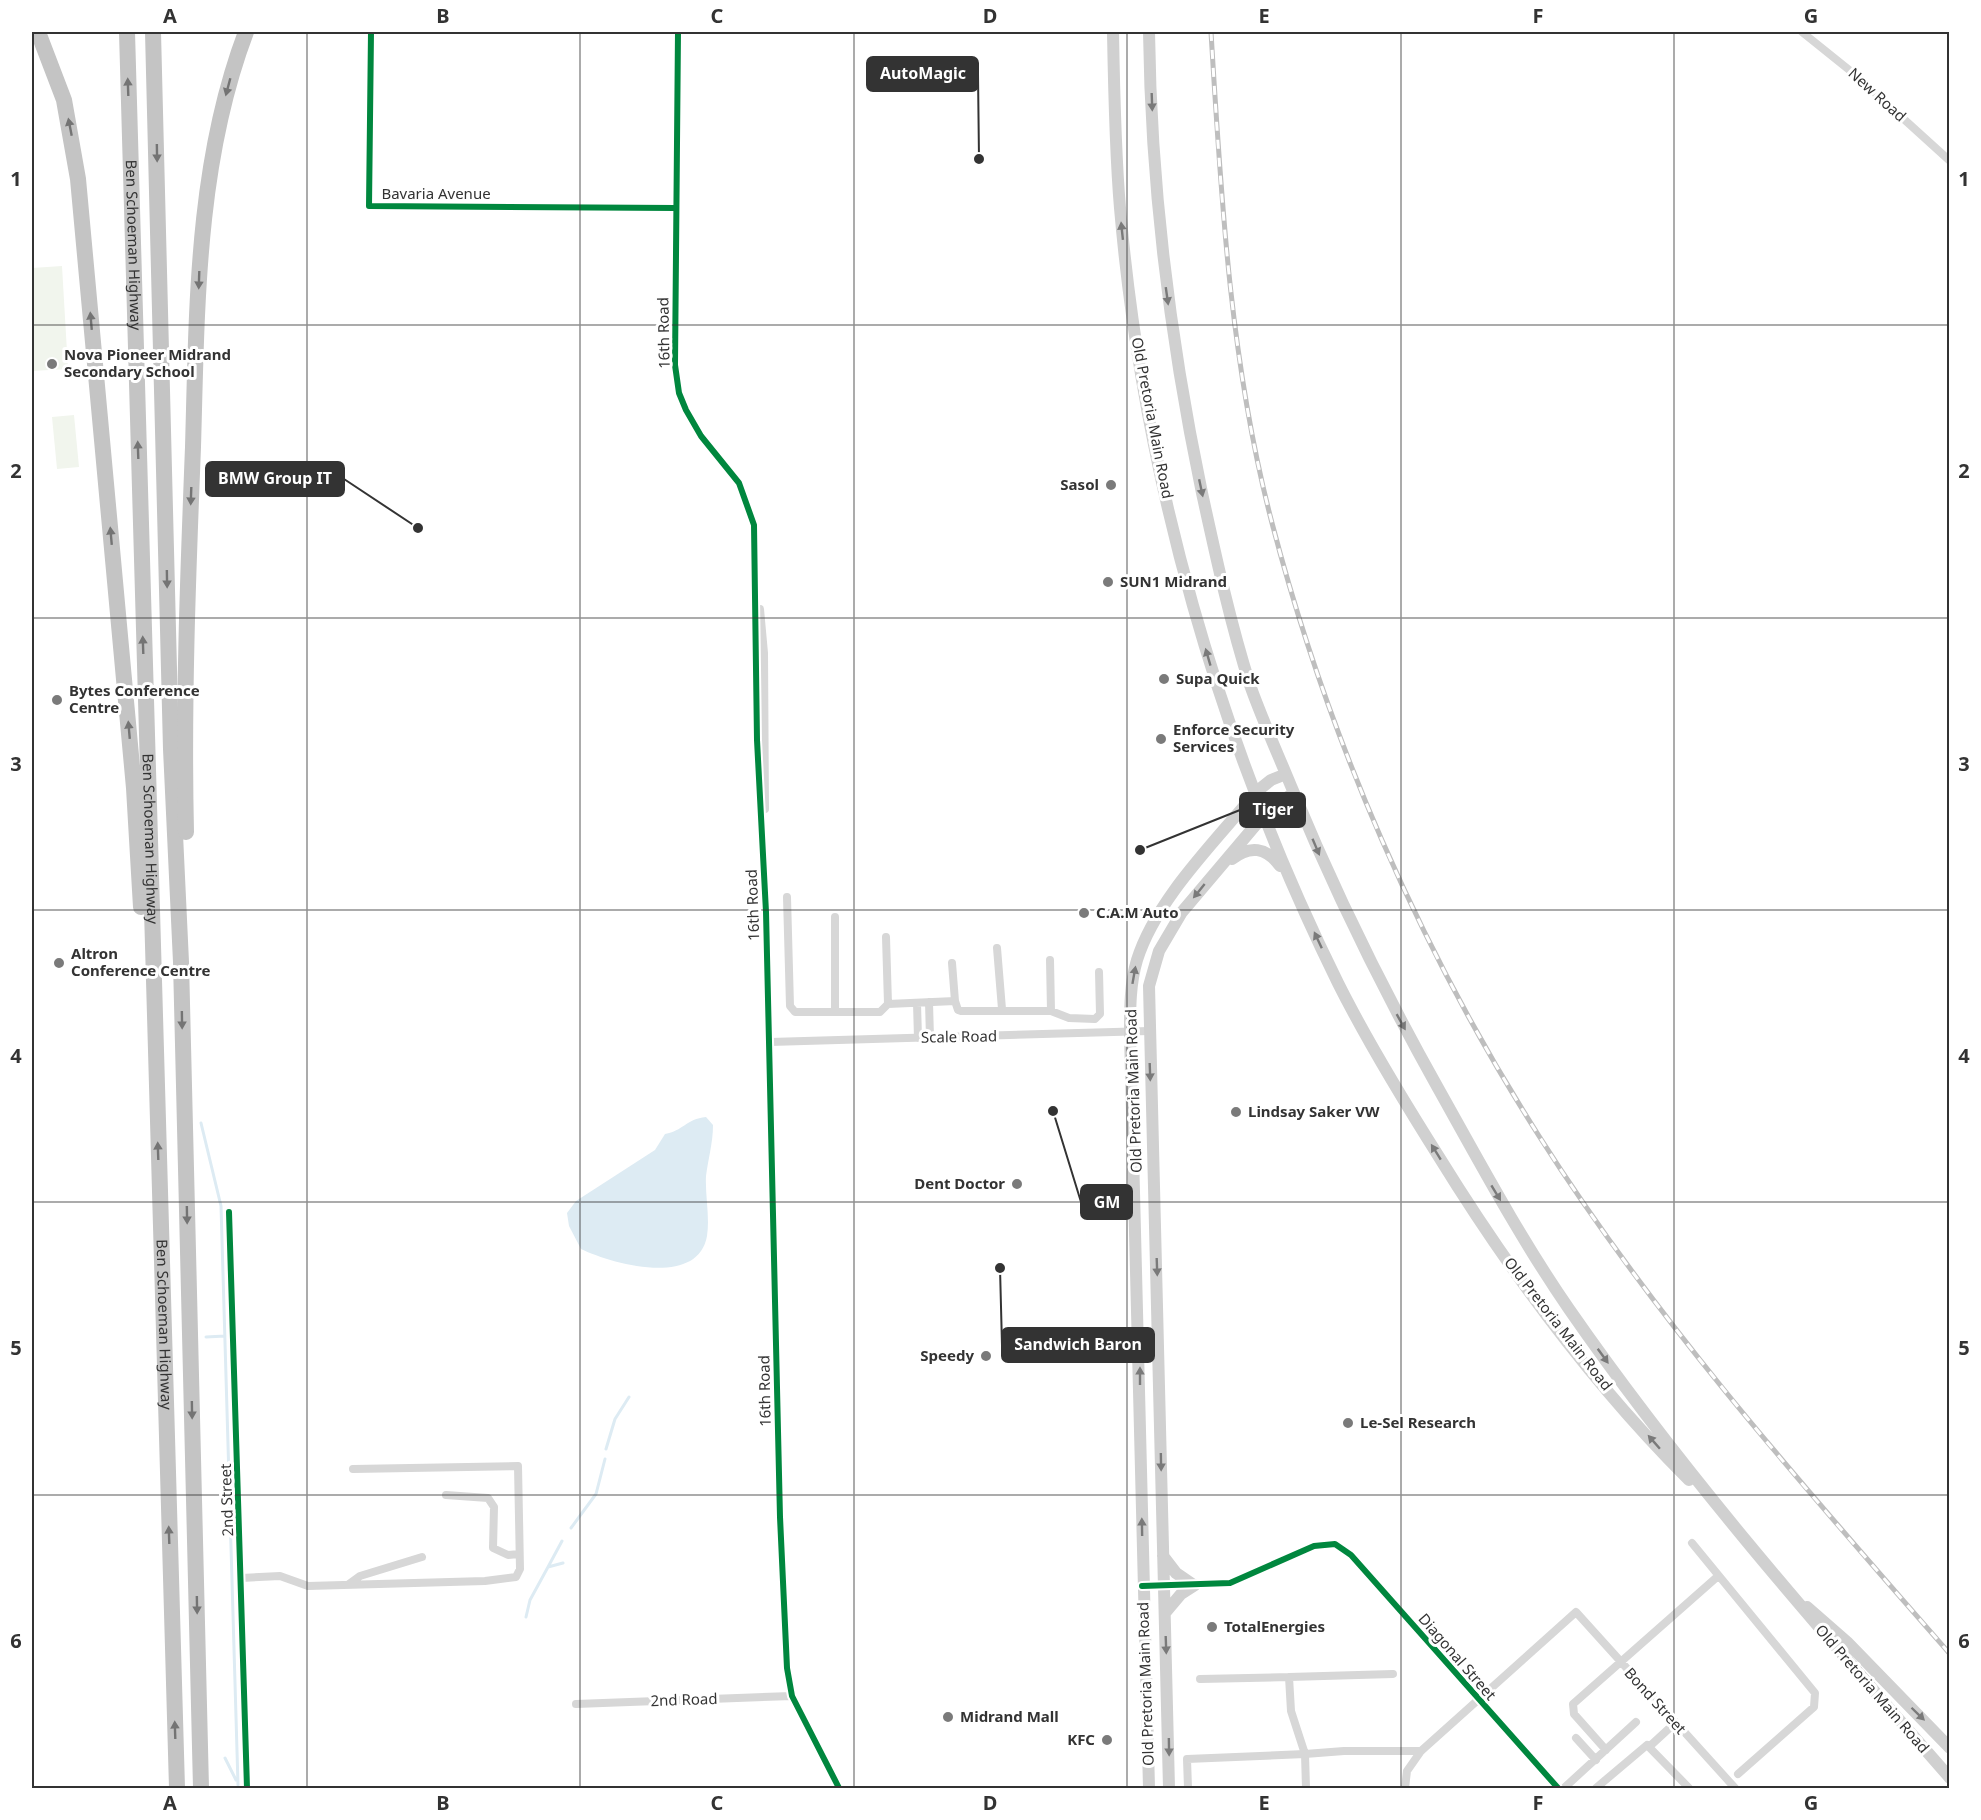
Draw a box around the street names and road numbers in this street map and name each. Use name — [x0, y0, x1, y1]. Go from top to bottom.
street label: New Road — [1844, 63, 1911, 126]
street label: Ben Schoeman Highway — [122, 159, 146, 331]
street label: Bavaria Avenue — [381, 183, 491, 203]
street label: 16th Road — [652, 297, 674, 369]
street label: Old Pretoria Main Road — [1128, 335, 1178, 500]
street label: Ben Schoeman Highway — [139, 753, 163, 925]
street label: 16th Road — [741, 869, 763, 941]
street label: Old Pretoria Main Road — [1120, 1009, 1146, 1173]
street label: Scale Road — [921, 1025, 997, 1047]
street label: Ben Schoeman Highway — [152, 1239, 177, 1410]
street label: Old Pretoria Main Road — [1500, 1253, 1617, 1394]
street label: 16th Road — [753, 1355, 775, 1427]
street label: 2nd Street — [215, 1463, 237, 1537]
street label: Old Pretoria Main Road — [1132, 1602, 1158, 1766]
street label: Diagonal Street — [1414, 1609, 1501, 1704]
street label: Old Pretoria Main Road — [1811, 1620, 1934, 1757]
street label: Bond Street — [1621, 1663, 1691, 1738]
street label: 2nd Road — [650, 1688, 718, 1710]

